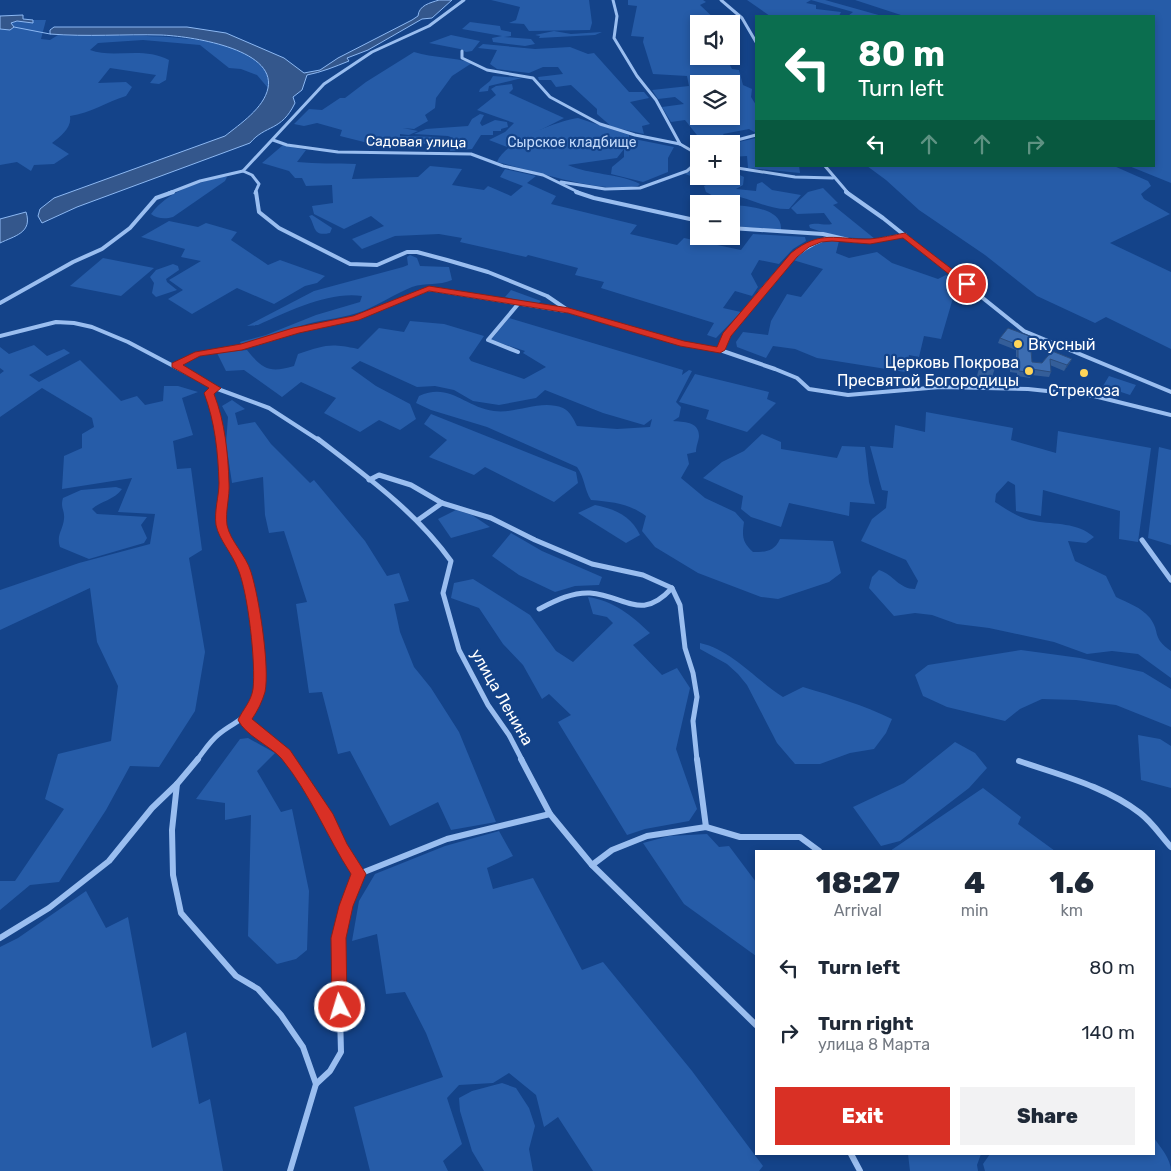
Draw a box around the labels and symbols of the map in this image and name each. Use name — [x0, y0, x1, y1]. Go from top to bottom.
street label: Садовая улица — [366, 133, 466, 151]
park label: Сырское кладбище — [507, 134, 637, 151]
pin — [946, 263, 988, 305]
place label: Вкусный — [1028, 335, 1095, 354]
marker: Вкусный — [1012, 338, 1024, 350]
place label: Церковь Покрова Пресвятой Богородицы — [837, 353, 1019, 390]
marker: Церковь Покрова Пресвятой Богородицы — [1023, 365, 1035, 377]
marker: Стрекоза — [1078, 367, 1090, 379]
place label: Стрекоза — [1048, 381, 1120, 400]
street label: улица Ленина — [467, 645, 537, 749]
position arrow — [313, 980, 365, 1032]

